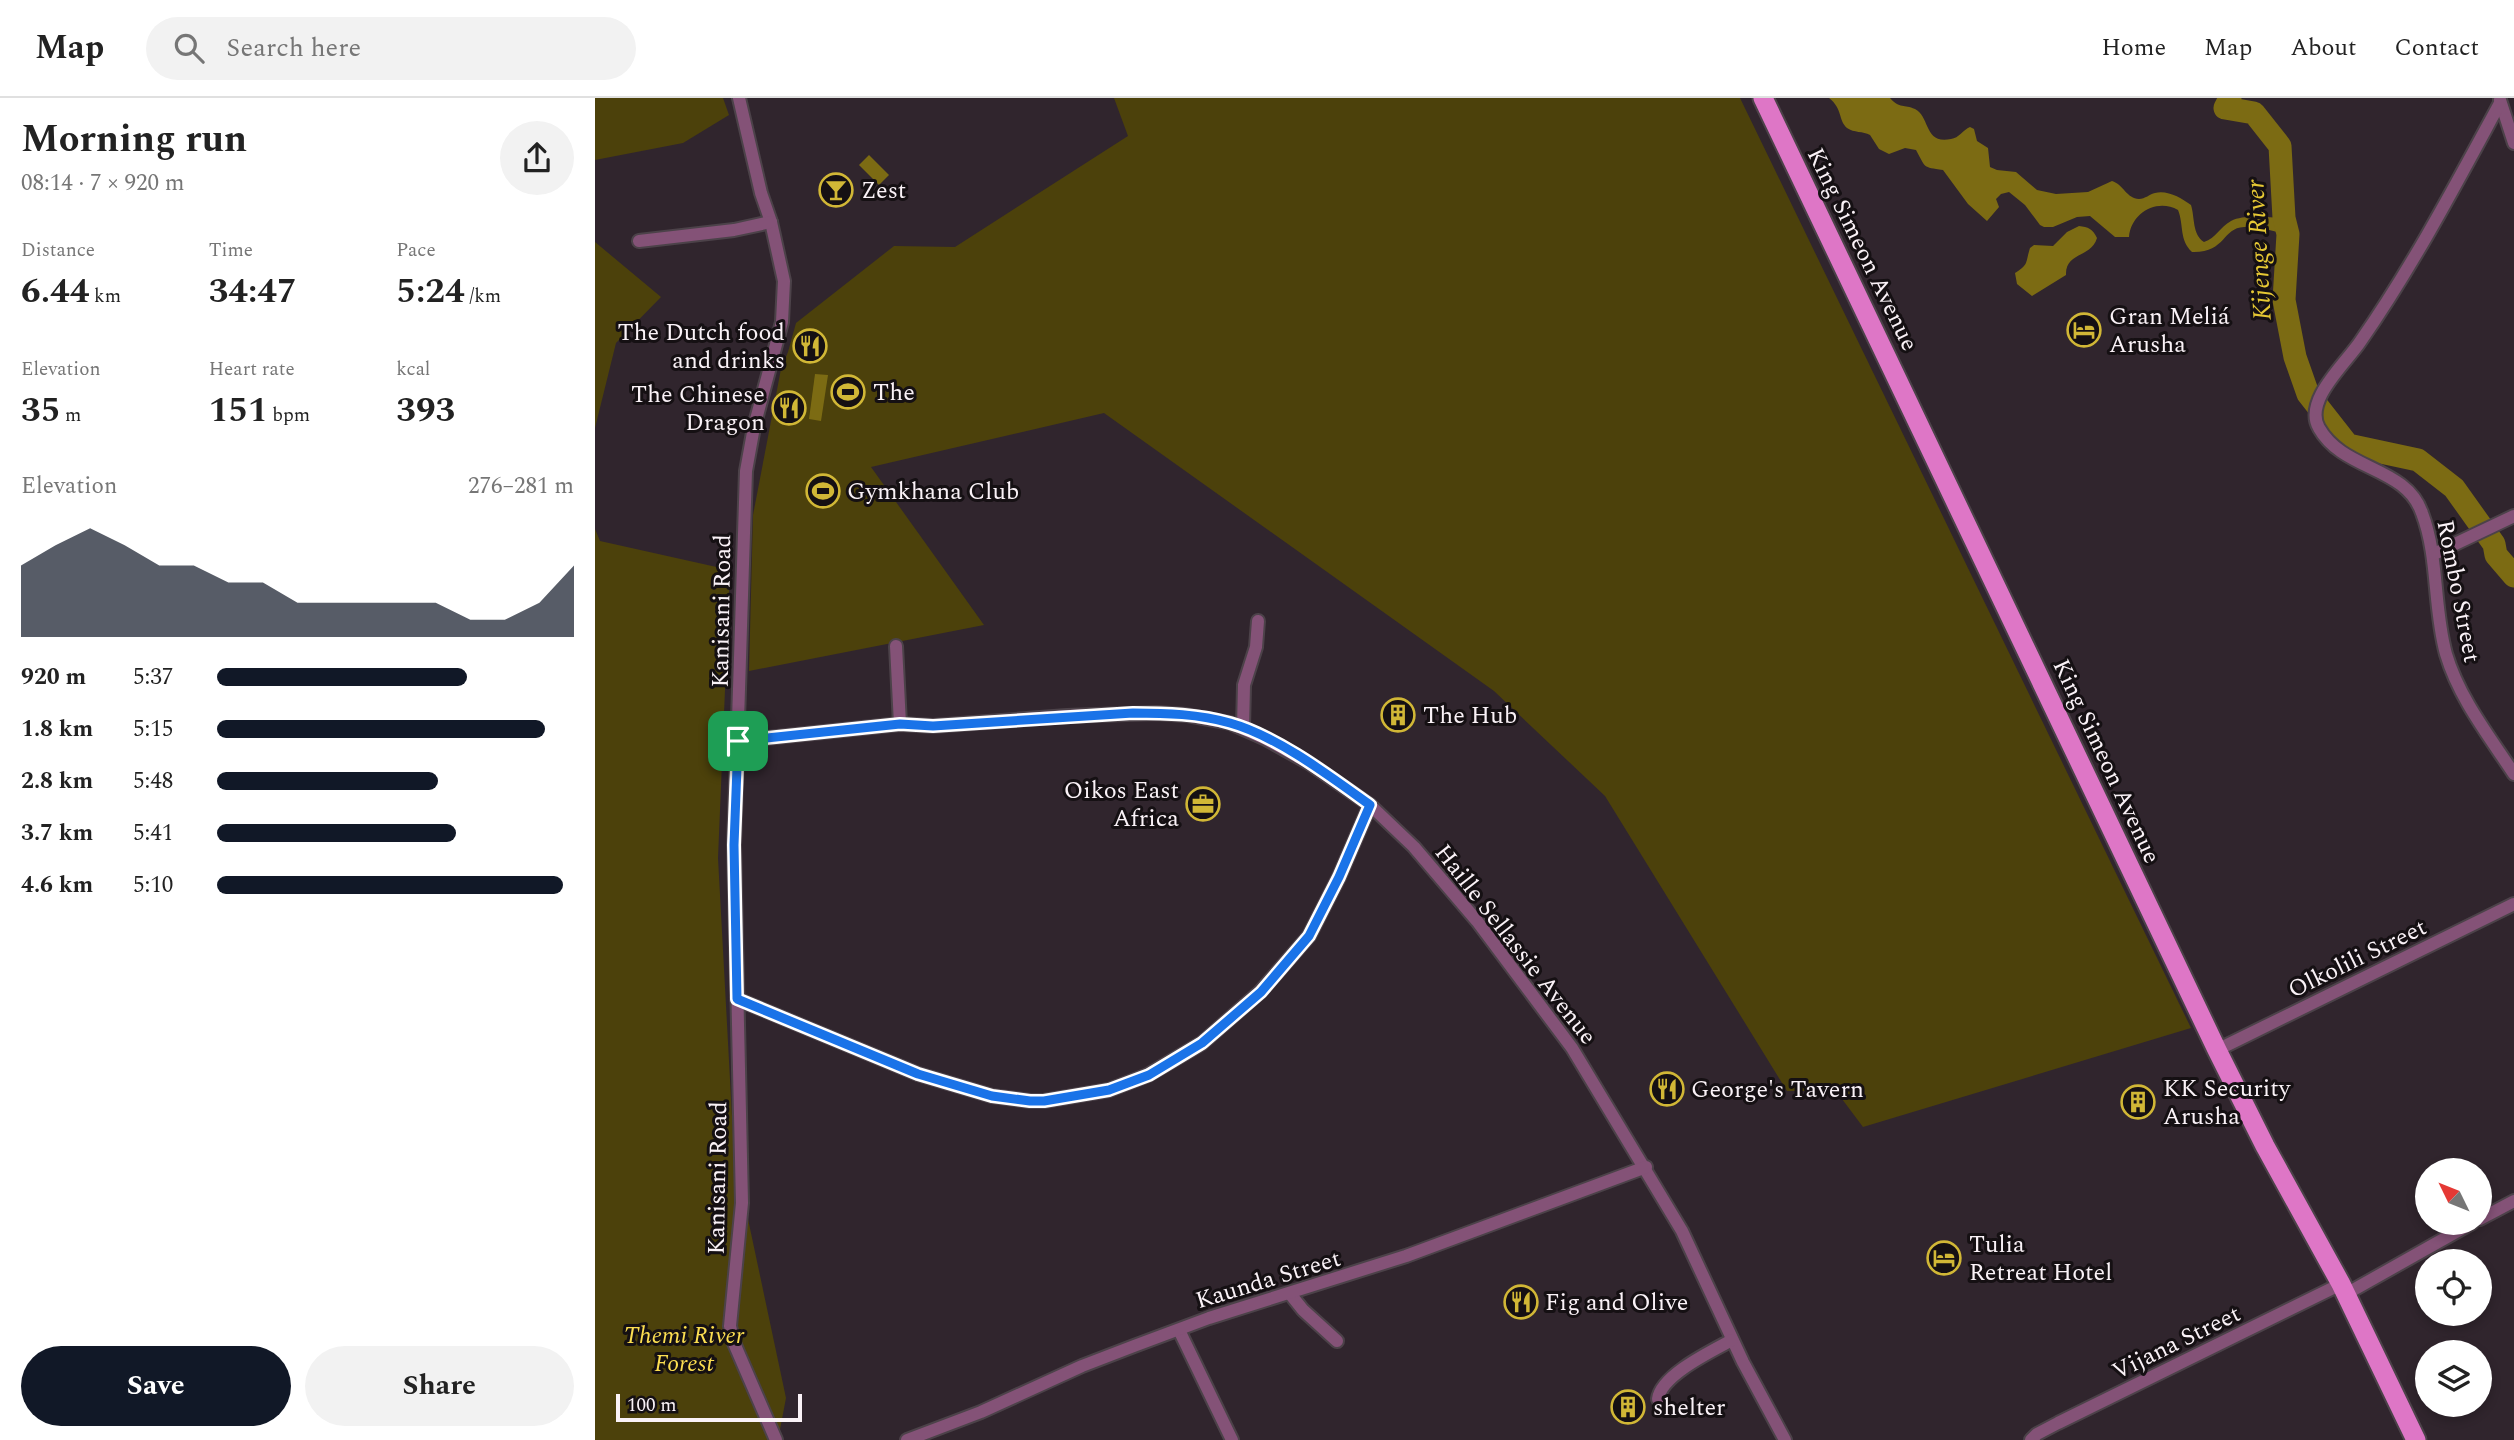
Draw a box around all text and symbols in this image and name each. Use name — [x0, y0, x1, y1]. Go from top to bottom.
search box — [146, 17, 636, 80]
text: Map — [35, 23, 104, 73]
text: Search here — [226, 28, 361, 68]
icon: search — [170, 29, 208, 67]
text: Home — [2101, 30, 2166, 66]
text: Map — [2204, 30, 2252, 66]
text: About — [2290, 30, 2356, 66]
text: Contact — [2394, 30, 2479, 66]
text: Morning run — [21, 111, 247, 169]
button: share — [500, 121, 574, 195]
street label: King Simeon Avenue — [1797, 142, 1927, 357]
text: 08:14 · 7 × 920 m — [21, 166, 185, 201]
bar icon: Zest — [817, 171, 855, 209]
place label: Zest — [861, 173, 906, 209]
water label: Kijenge River — [2235, 177, 2283, 321]
text: Distance — [21, 236, 95, 265]
text: Time — [209, 236, 253, 265]
text: Pace — [396, 236, 436, 265]
text: 6.44 — [21, 265, 89, 318]
text: 34:47 — [209, 265, 297, 318]
text: 5:24 — [396, 265, 465, 318]
text: km — [89, 282, 121, 311]
text: /km — [465, 282, 501, 311]
place label: Gran Meliá Arusha — [2109, 299, 2230, 363]
hotel icon: Gran Meliá Arusha — [2065, 311, 2103, 349]
place label: The Dutch food and drinks — [617, 315, 785, 379]
restaurant icon: The Dutch food and drinks — [791, 327, 829, 365]
text: Elevation — [21, 355, 101, 384]
text: Heart rate — [209, 355, 295, 384]
text: kcal — [396, 355, 430, 384]
sports icon: The — [829, 373, 867, 411]
place label: The — [873, 375, 915, 411]
place label: The Chinese Dragon — [631, 377, 765, 441]
text: 35 — [21, 384, 60, 437]
text: 151 — [209, 384, 268, 437]
text: 393 — [396, 384, 455, 437]
restaurant icon: The Chinese Dragon — [770, 389, 808, 427]
text: m — [60, 401, 81, 430]
text: bpm — [268, 401, 310, 430]
text: Elevation — [21, 469, 117, 504]
text: 276–281 m — [468, 469, 574, 504]
sports icon: Gymkhana Club — [804, 472, 842, 510]
place label: Gymkhana Club — [847, 474, 1019, 510]
street label: Rombo Street — [2427, 517, 2489, 666]
street label: Kanisani Road — [703, 534, 741, 688]
street label: King Simeon Avenue — [2043, 653, 2169, 870]
text: 920 m — [21, 660, 86, 695]
text: 5:37 — [133, 660, 173, 695]
building icon: The Hub — [1379, 696, 1417, 734]
place label: The Hub — [1423, 698, 1517, 734]
pin — [708, 711, 768, 771]
text: 1.8 km — [21, 712, 93, 747]
text: 5:15 — [133, 712, 173, 747]
icon: arrive — [719, 722, 757, 760]
text: 2.8 km — [21, 764, 93, 799]
text: 5:48 — [133, 764, 173, 799]
place label: Oikos East Africa — [1064, 773, 1179, 837]
office icon: Oikos East Africa — [1184, 785, 1222, 823]
text: 3.7 km — [21, 816, 93, 851]
text: 5:41 — [133, 816, 173, 851]
street label: Haille Sellassie Avenue — [1425, 837, 1605, 1053]
text: 4.6 km — [21, 868, 93, 903]
text: 5:10 — [133, 868, 173, 903]
street label: Olkolili Street — [2282, 910, 2433, 1008]
restaurant icon: George's Tavern — [1648, 1070, 1686, 1108]
place label: KK Security Arusha — [2163, 1071, 2292, 1135]
place label: George's Tavern — [1691, 1072, 1864, 1108]
building icon: KK Security Arusha — [2119, 1083, 2157, 1121]
street label: Kanisani Road — [699, 1101, 737, 1255]
north arrow — [2415, 1158, 2492, 1236]
map controls — [2415, 1158, 2492, 1417]
place label: Tulia Retreat Hotel — [1969, 1227, 2112, 1291]
hotel icon: Tulia Retreat Hotel — [1925, 1239, 1963, 1277]
street label: Kaunda Street — [1191, 1241, 1345, 1319]
button: locate — [2415, 1249, 2492, 1326]
restaurant icon: Fig and Olive — [1502, 1283, 1540, 1321]
place label: Fig and Olive — [1545, 1285, 1688, 1321]
street label: Vijana Street — [2106, 1296, 2247, 1390]
park label: Themi River Forest — [624, 1318, 745, 1382]
button: layers — [2415, 1340, 2492, 1417]
button: Save — [21, 1346, 291, 1426]
button: Share — [305, 1346, 574, 1426]
building icon: shelter — [1609, 1388, 1647, 1426]
place label: shelter — [1653, 1390, 1726, 1426]
scale bar — [616, 1391, 801, 1423]
text: 100 m — [627, 1391, 677, 1420]

